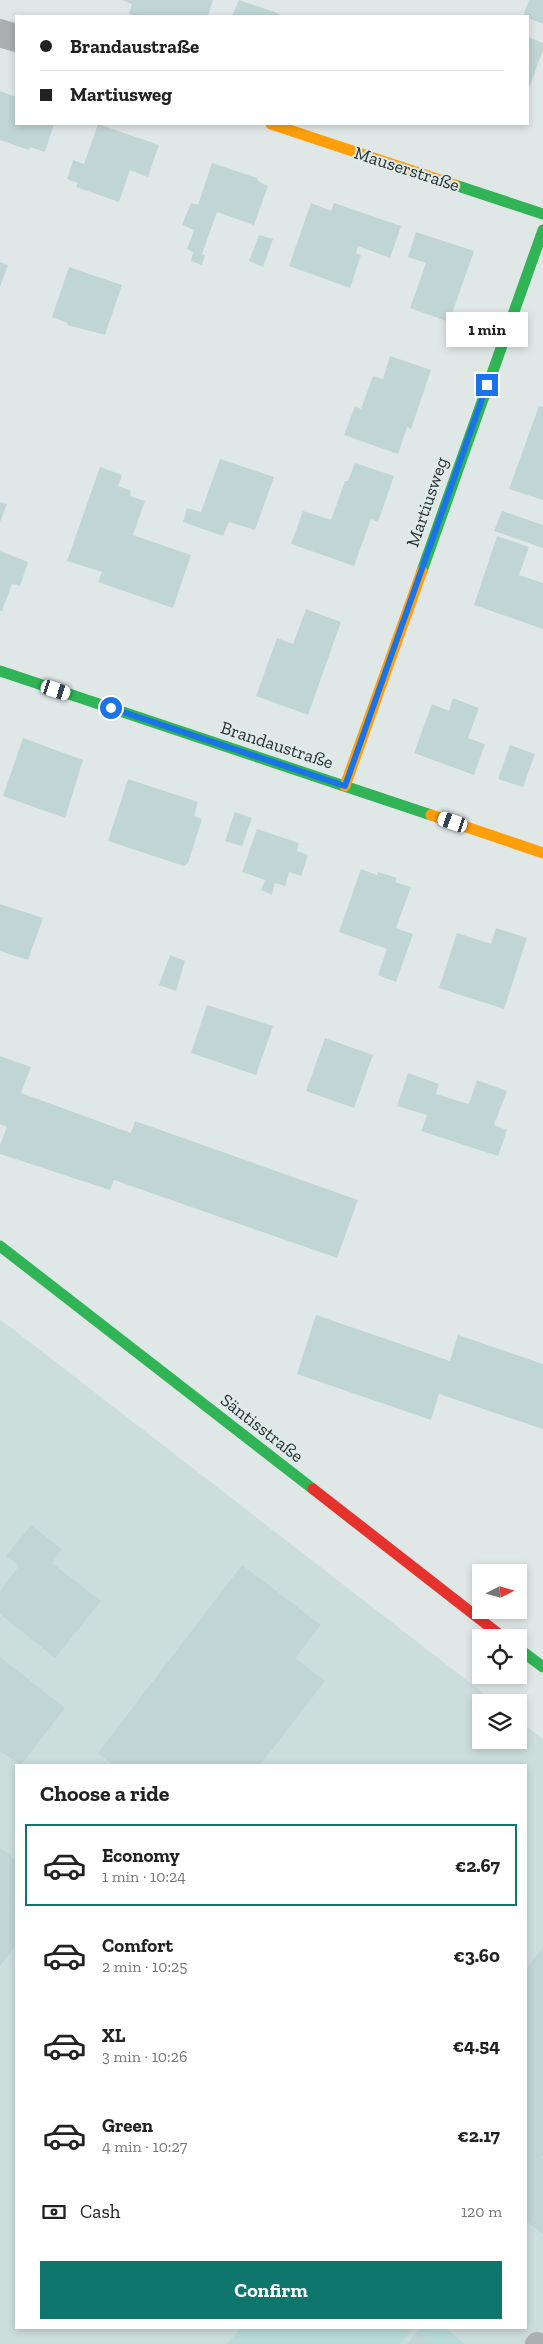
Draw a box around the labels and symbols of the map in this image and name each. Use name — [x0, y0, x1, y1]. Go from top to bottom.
street label: Mauserstraße — [352, 142, 462, 196]
callout: 1 min — [446, 312, 528, 348]
route end — [476, 374, 498, 396]
street label: Martiusweg — [401, 454, 453, 550]
car — [39, 678, 72, 702]
route start — [100, 697, 122, 719]
street label: Brandaustraße — [218, 716, 336, 774]
car — [436, 810, 469, 834]
street label: Säntisstraße — [216, 1389, 308, 1467]
north arrow — [472, 1564, 528, 1619]

